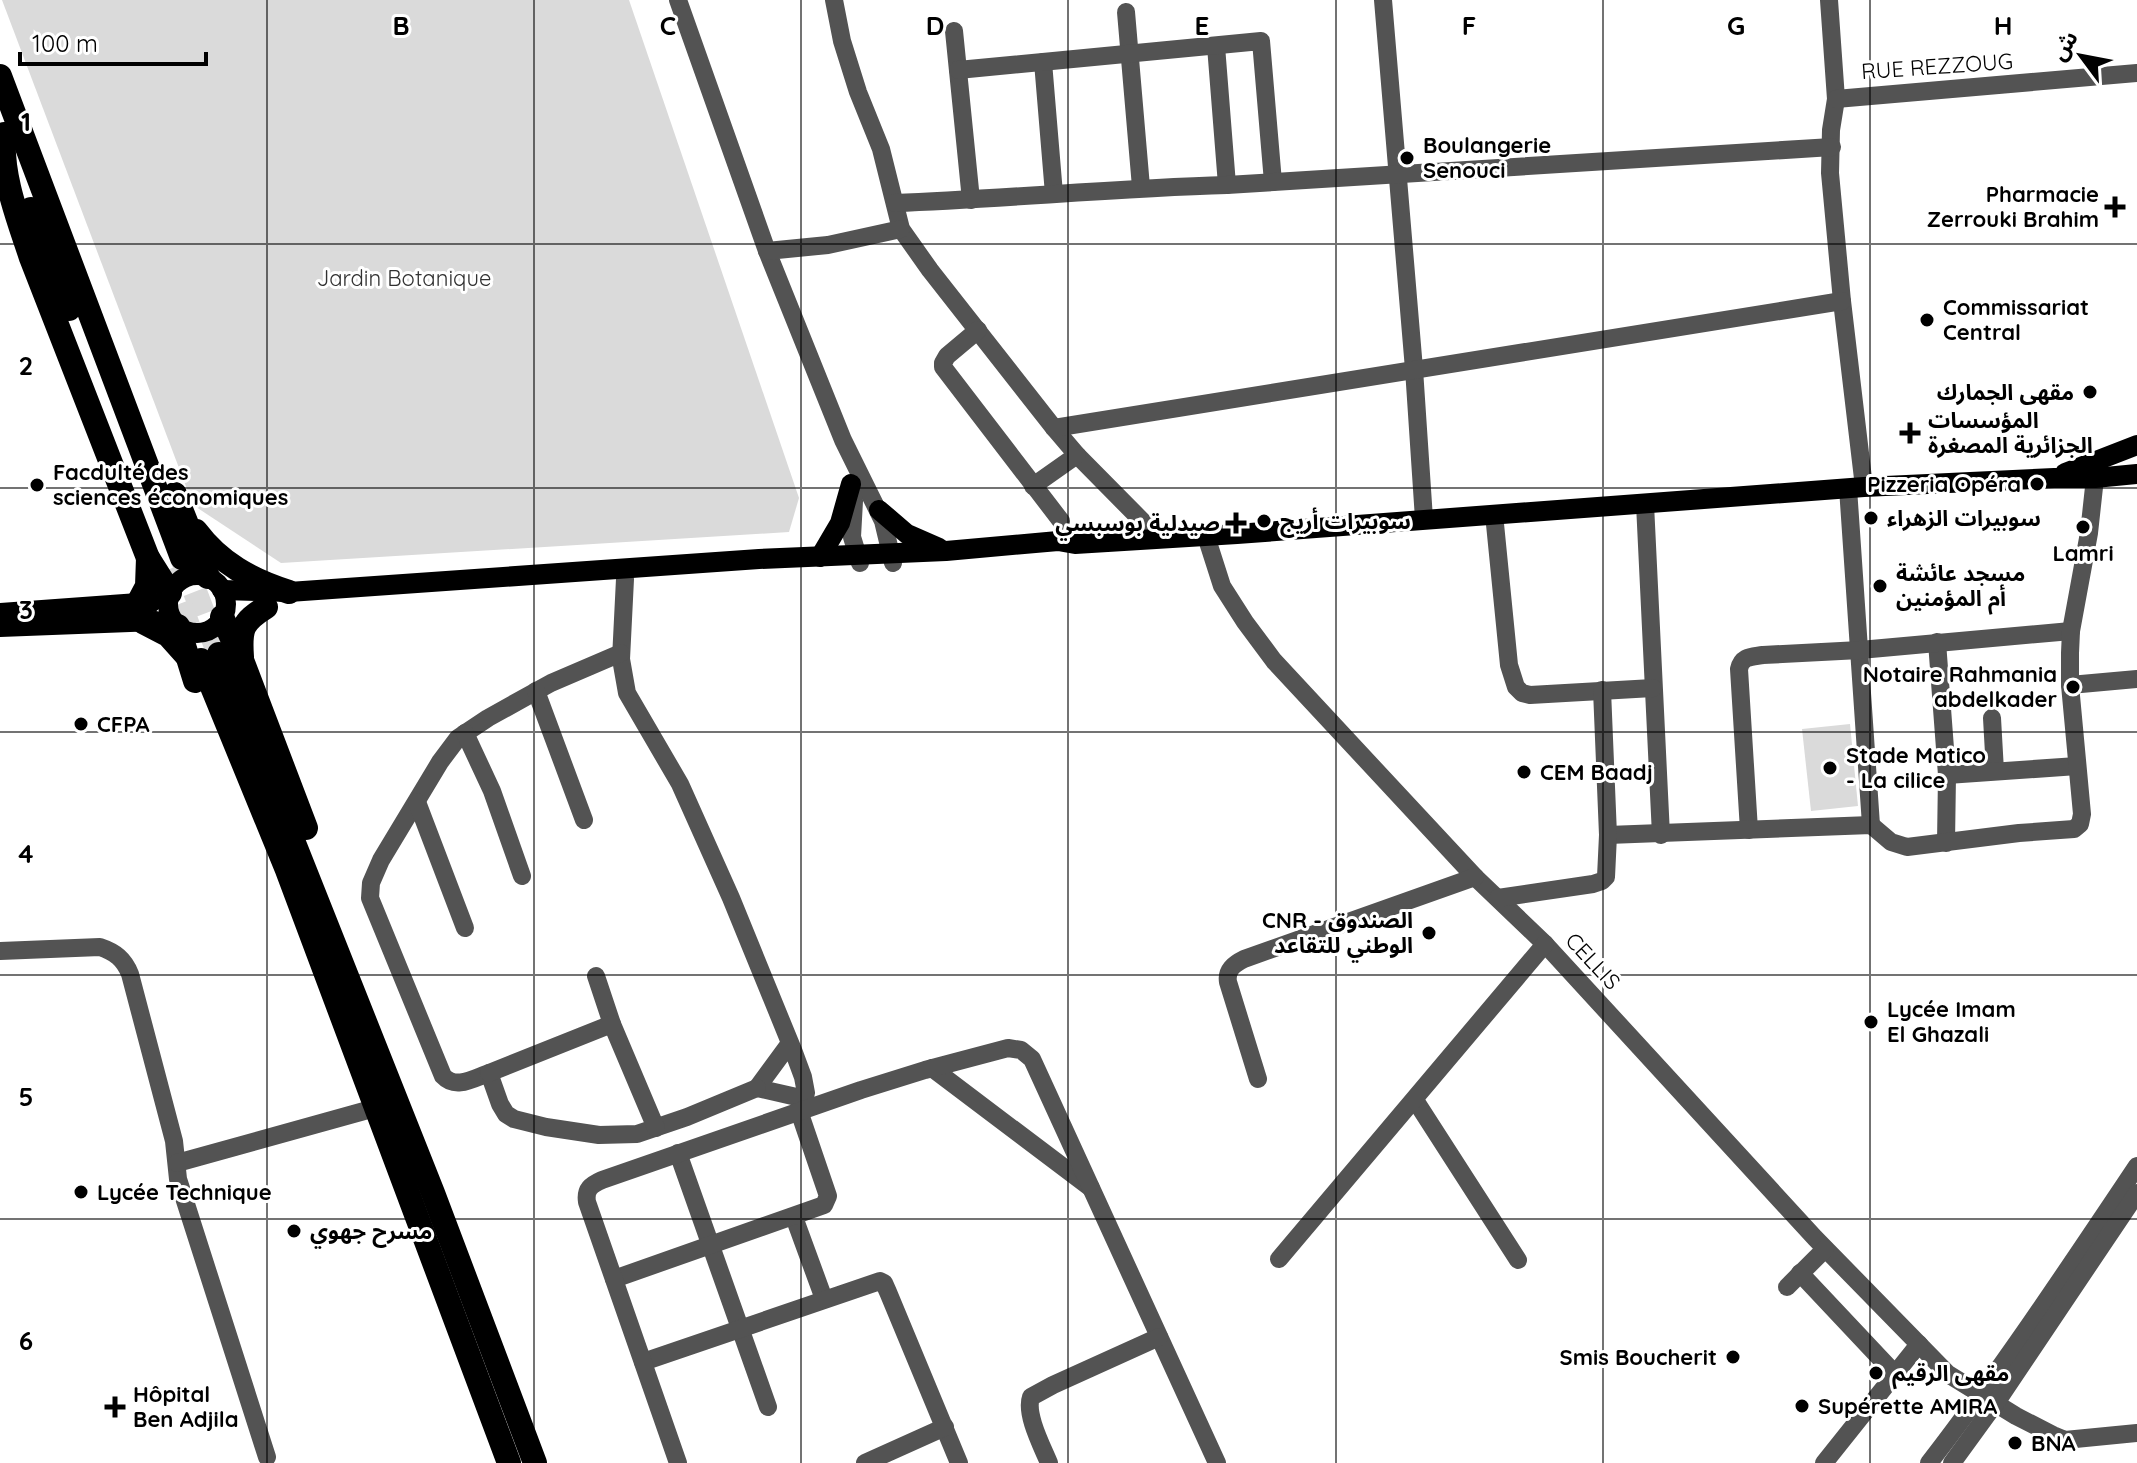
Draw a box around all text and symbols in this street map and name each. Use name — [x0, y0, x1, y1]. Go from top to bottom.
text: B — [392, 9, 410, 42]
text: C — [660, 9, 676, 42]
text: D — [926, 9, 944, 42]
text: E — [1195, 9, 1209, 42]
text: F — [1462, 9, 1476, 42]
text: G — [1727, 9, 1745, 42]
text: H — [1994, 9, 2012, 42]
scale bar — [20, 16, 206, 66]
north arrow — [2041, 16, 2121, 96]
text: ش — [2044, 25, 2084, 66]
text: 100 m — [32, 28, 98, 58]
street label: RUE REZZOUG — [1860, 47, 2014, 85]
text: 1 — [21, 105, 31, 138]
place label: Boulangerie Senouci — [1423, 131, 1551, 184]
marker: Boulangerie Senouci — [1398, 149, 1416, 167]
place label: Pharmacie Zerrouki Brahim — [1927, 180, 2099, 233]
marker: Pharmacie Zerrouki Brahim — [2106, 198, 2124, 216]
park label: Jardin Botanique — [317, 264, 491, 292]
place label: Commissariat Central — [1943, 293, 2089, 346]
marker: Commissariat Central — [1918, 311, 1936, 329]
text: 2 — [19, 349, 33, 382]
place label: مقهى الجمارك — [1937, 378, 2074, 406]
marker: مقهى الجمارك — [2081, 383, 2099, 401]
place label: المؤسسات الجزائرية المصغرة — [1928, 406, 2093, 459]
marker: المؤسسات الجزائرية المصغرة — [1899, 422, 1921, 444]
place label: Facdulté des sciences économiques — [53, 458, 288, 511]
place label: Pizzeria Opéra — [1867, 470, 2021, 498]
marker: Pizzeria Opéra — [2028, 475, 2046, 493]
marker: Facdulté des sciences économiques — [28, 476, 46, 494]
place label: سوبيرات الزهراء — [1887, 504, 2041, 532]
place label: سوبيرات أريج — [1280, 507, 1411, 538]
place label: صيدلية بوسبسي — [1055, 509, 1220, 541]
marker: سوبيرات الزهراء — [1862, 509, 1880, 527]
marker: سوبيرات أريج — [1255, 512, 1273, 530]
marker: صيدلية بوسبسي — [1227, 514, 1245, 532]
marker: Lamri — [2074, 518, 2092, 536]
place label: Lamri — [2052, 539, 2114, 567]
place label: مسجد عائشة أم المؤمنين — [1896, 559, 2025, 615]
marker: مسجد عائشة أم المؤمنين — [1871, 577, 1889, 595]
text: 3 — [19, 593, 33, 626]
place label: Notaire Rahmania abdelkader — [1863, 660, 2057, 713]
marker: Notaire Rahmania abdelkader — [2064, 678, 2082, 696]
place label: CFPA — [97, 710, 150, 738]
marker: CFPA — [72, 715, 90, 733]
place label: Stade Matico - La cilice — [1846, 741, 1986, 794]
place label: CEM Baadj — [1540, 758, 1653, 786]
marker: Stade Matico - La cilice — [1821, 759, 1839, 777]
marker: CEM Baadj — [1515, 763, 1533, 781]
text: 4 — [18, 837, 34, 870]
place label: CNR - الصندوق الوطني للتقاعد — [1262, 906, 1413, 963]
marker: CNR - الصندوق الوطني للتقاعد — [1420, 924, 1438, 942]
street label: CELLIS — [1560, 927, 1626, 995]
place label: Lycée Imam El Ghazali — [1887, 995, 2016, 1048]
marker: Lycée Imam El Ghazali — [1862, 1013, 1880, 1031]
text: 5 — [19, 1080, 33, 1113]
place label: Lycée Technique — [97, 1178, 272, 1206]
marker: Lycée Technique — [72, 1183, 90, 1201]
place label: مسرح جهوي — [310, 1217, 432, 1249]
marker: مسرح جهوي — [285, 1222, 303, 1240]
text: 6 — [19, 1324, 33, 1357]
place label: Smis Boucherit — [1560, 1343, 1717, 1371]
marker: Smis Boucherit — [1724, 1348, 1742, 1366]
place label: مقهى الرقيم — [1892, 1359, 2009, 1390]
marker: مقهى الرقيم — [1867, 1364, 1885, 1382]
place label: Hôpital Ben Adjila — [133, 1380, 239, 1433]
place label: Supérette AMIRA — [1818, 1392, 1997, 1420]
marker: Hôpital Ben Adjila — [104, 1396, 126, 1418]
marker: Supérette AMIRA — [1793, 1397, 1811, 1415]
place label: BNA — [2031, 1429, 2076, 1457]
marker: BNA — [2006, 1434, 2024, 1452]

